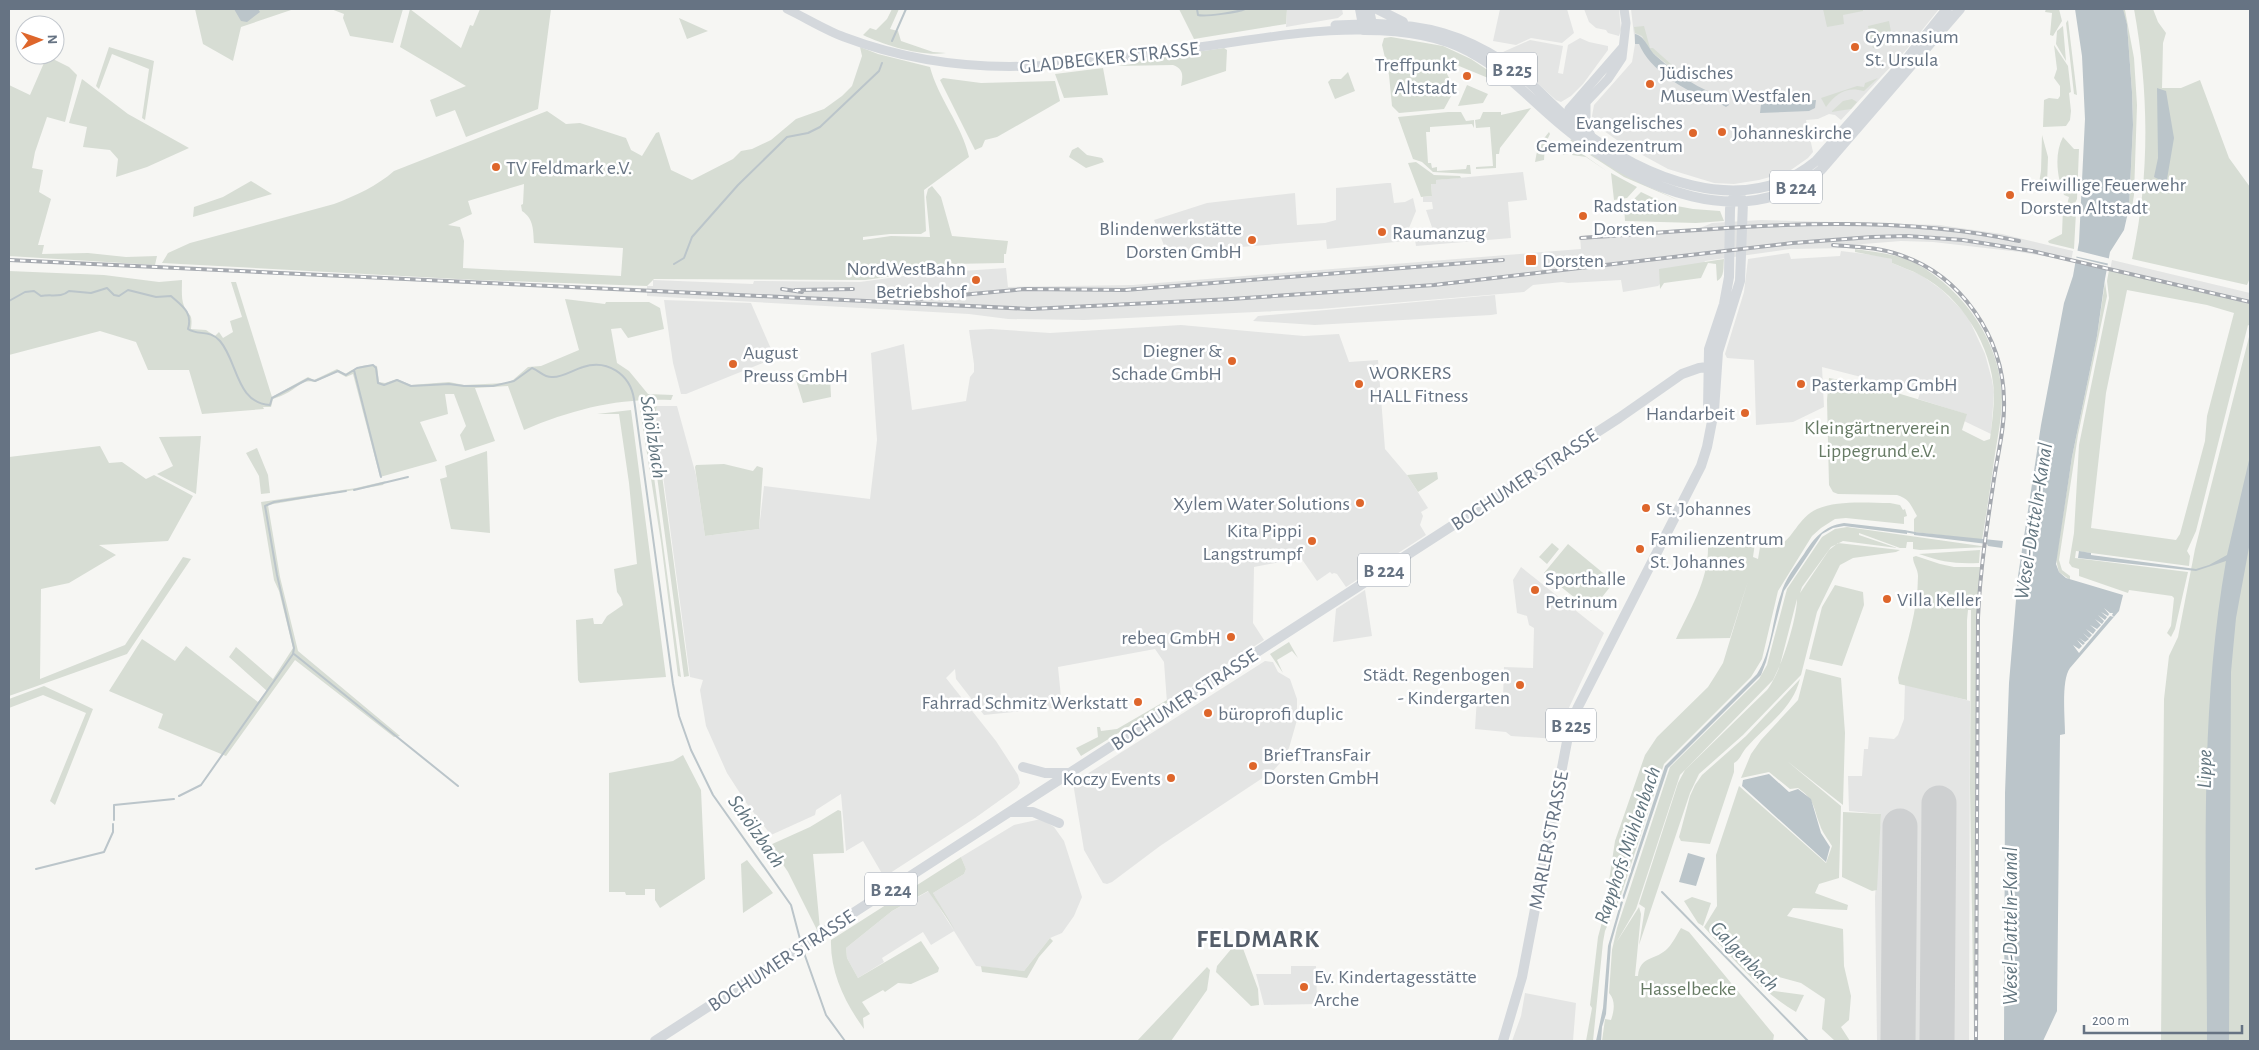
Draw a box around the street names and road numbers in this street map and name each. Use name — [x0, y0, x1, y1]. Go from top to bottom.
street label: GLADBECKER STRASSE — [1018, 39, 1200, 77]
road number: B 225 — [1487, 52, 1537, 86]
road number: B 224 — [1770, 170, 1822, 203]
street label: BOCHUMER STRASSE — [1448, 425, 1602, 535]
road number: B 224 — [1358, 554, 1410, 586]
street label: BOCHUMER STRASSE — [1108, 645, 1262, 755]
road number: B 225 — [1546, 708, 1596, 742]
street label: MARLER STRASSE — [1526, 769, 1572, 911]
road number: B 224 — [865, 872, 917, 906]
street label: BOCHUMER STRASSE — [705, 906, 859, 1016]

